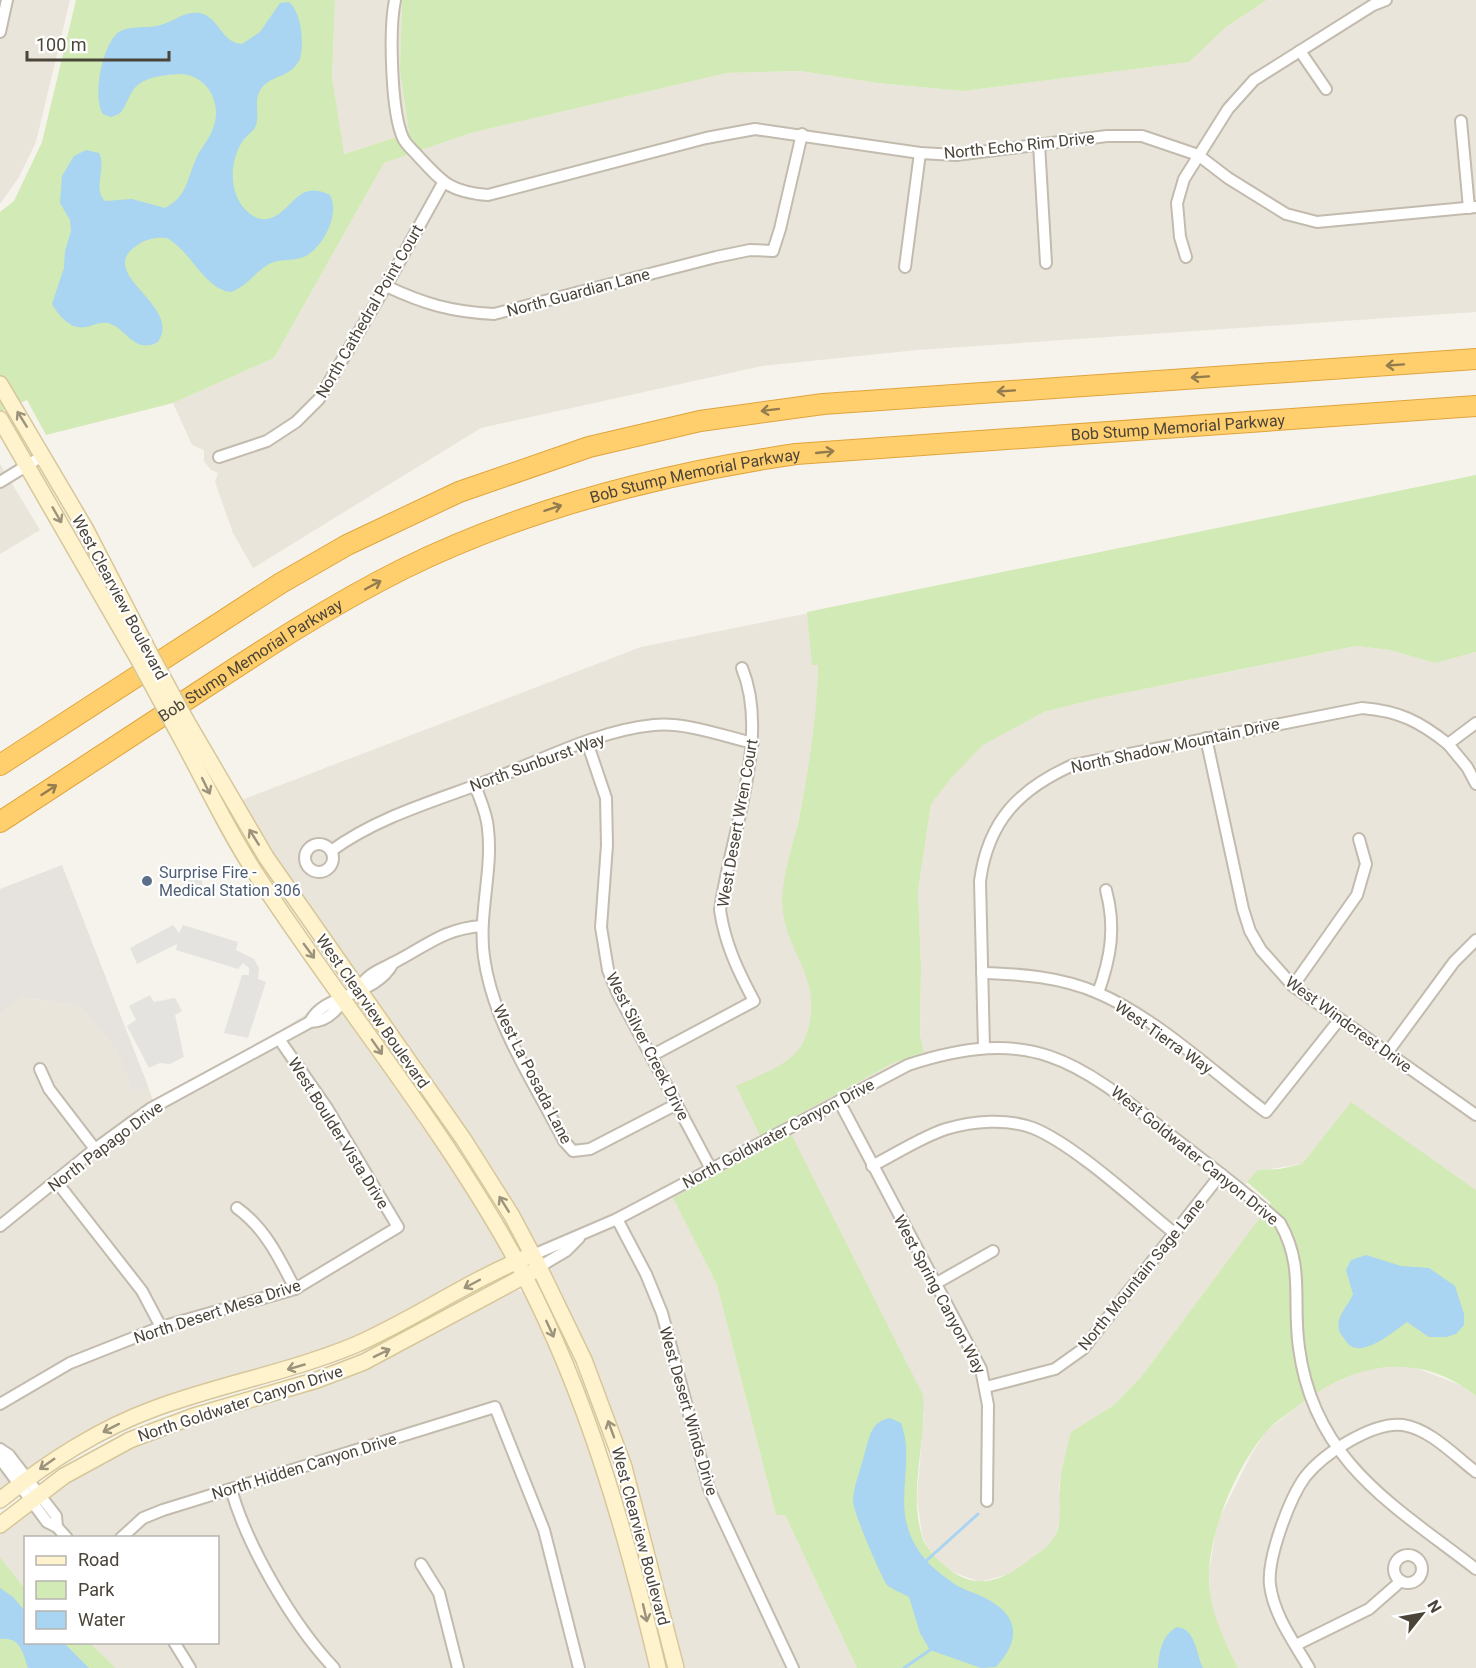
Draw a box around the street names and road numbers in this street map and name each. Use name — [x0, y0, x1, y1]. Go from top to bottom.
street label: North Echo Rim Drive — [943, 128, 1095, 163]
street label: North Cathedral Point Court — [312, 221, 427, 401]
street label: North Guardian Lane — [505, 264, 652, 321]
street label: Bob Stump Memorial Parkway — [1070, 410, 1286, 445]
street label: Bob Stump Memorial Parkway — [588, 445, 801, 507]
street label: West Clearview Boulevard — [68, 512, 171, 683]
street label: Bob Stump Memorial Parkway — [155, 595, 346, 726]
street label: North Shadow Mountain Drive — [1069, 714, 1281, 777]
street label: North Sunburst Way — [467, 729, 608, 796]
street label: West Desert Wren Court — [713, 737, 762, 909]
street label: West Clearview Boulevard — [312, 931, 433, 1092]
street label: West Silver Creek Drive — [602, 969, 693, 1123]
street label: West Windcrest Drive — [1282, 972, 1416, 1077]
street label: West Tierra Way — [1111, 997, 1217, 1078]
street label: West La Posada Lane — [489, 1001, 576, 1147]
street label: West Boulder Vista Drive — [284, 1054, 393, 1212]
street label: North Goldwater Canyon Drive — [679, 1075, 877, 1192]
street label: West Goldwater Canyon Drive — [1107, 1082, 1282, 1229]
street label: North Papago Drive — [44, 1097, 166, 1196]
street label: North Mountain Sage Lane — [1074, 1194, 1209, 1354]
street label: West Spring Canyon Way — [890, 1212, 990, 1377]
street label: North Desert Mesa Drive — [131, 1275, 303, 1347]
street label: West Desert Winds Drive — [655, 1325, 722, 1498]
street label: North Goldwater Canyon Drive — [135, 1361, 345, 1446]
street label: North Hidden Canyon Drive — [209, 1429, 399, 1504]
street label: West Clearview Boulevard — [608, 1445, 673, 1627]

